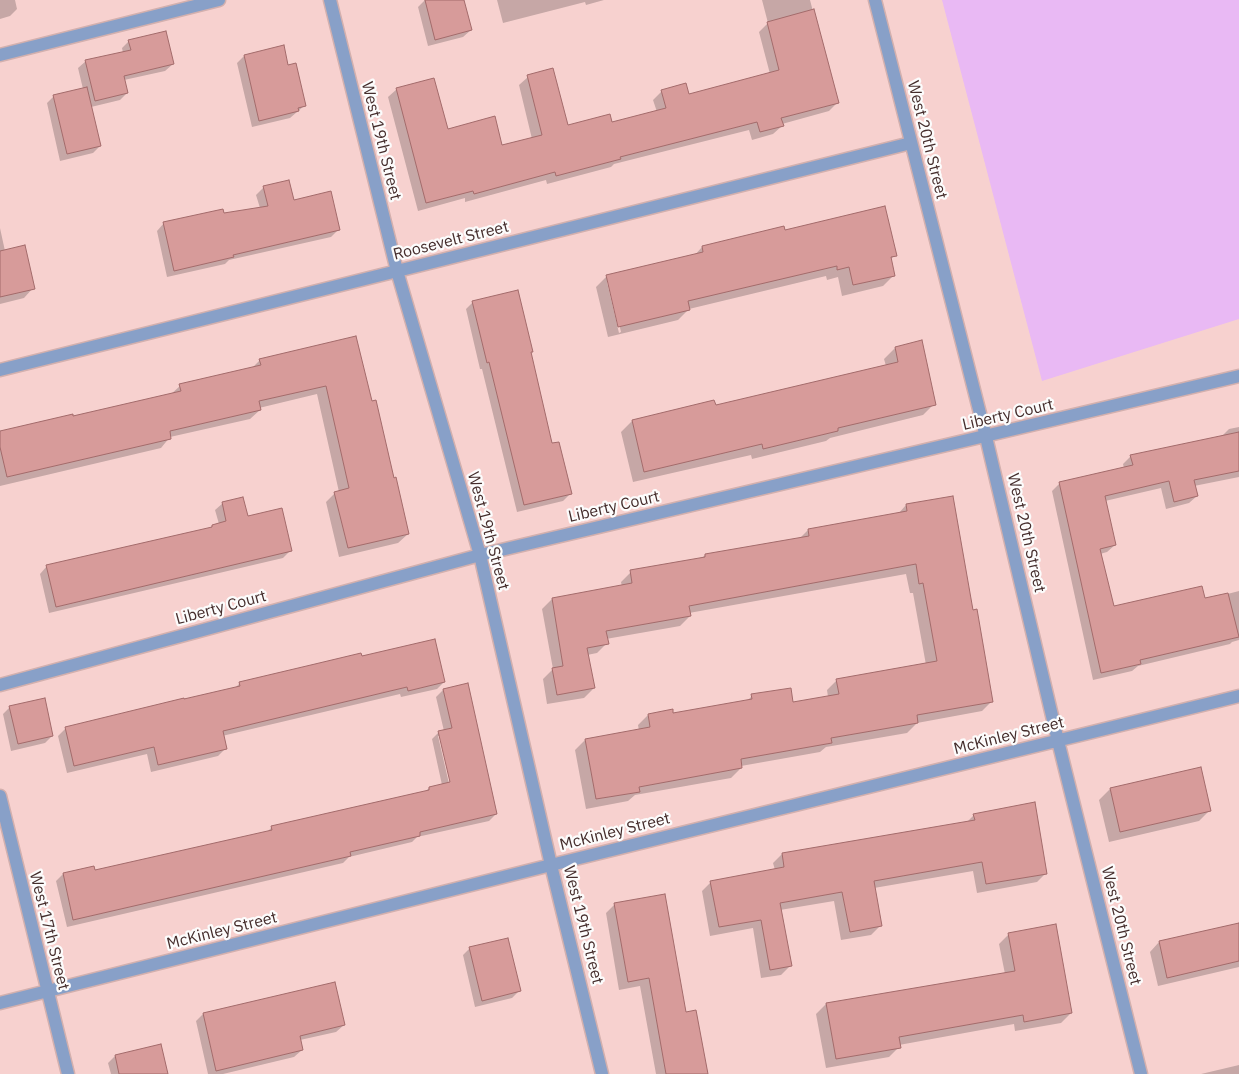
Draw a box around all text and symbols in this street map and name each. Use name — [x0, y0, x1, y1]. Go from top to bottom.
street label: West 20th Street — [903, 79, 951, 201]
street label: West 19th Street — [357, 80, 405, 202]
street label: Roosevelt Street — [391, 217, 511, 265]
street label: Liberty Court — [961, 395, 1055, 435]
street label: West 19th Street — [463, 470, 513, 592]
street label: West 20th Street — [1003, 472, 1049, 594]
street label: Liberty Court — [567, 487, 661, 527]
street label: Liberty Court — [174, 587, 268, 629]
street label: McKinley Street — [952, 713, 1066, 759]
street label: McKinley Street — [558, 809, 672, 855]
street label: West 19th Street — [559, 864, 607, 986]
street label: West 20th Street — [1097, 865, 1145, 987]
street label: West 17th Street — [25, 870, 73, 992]
street label: McKinley Street — [165, 908, 279, 954]

